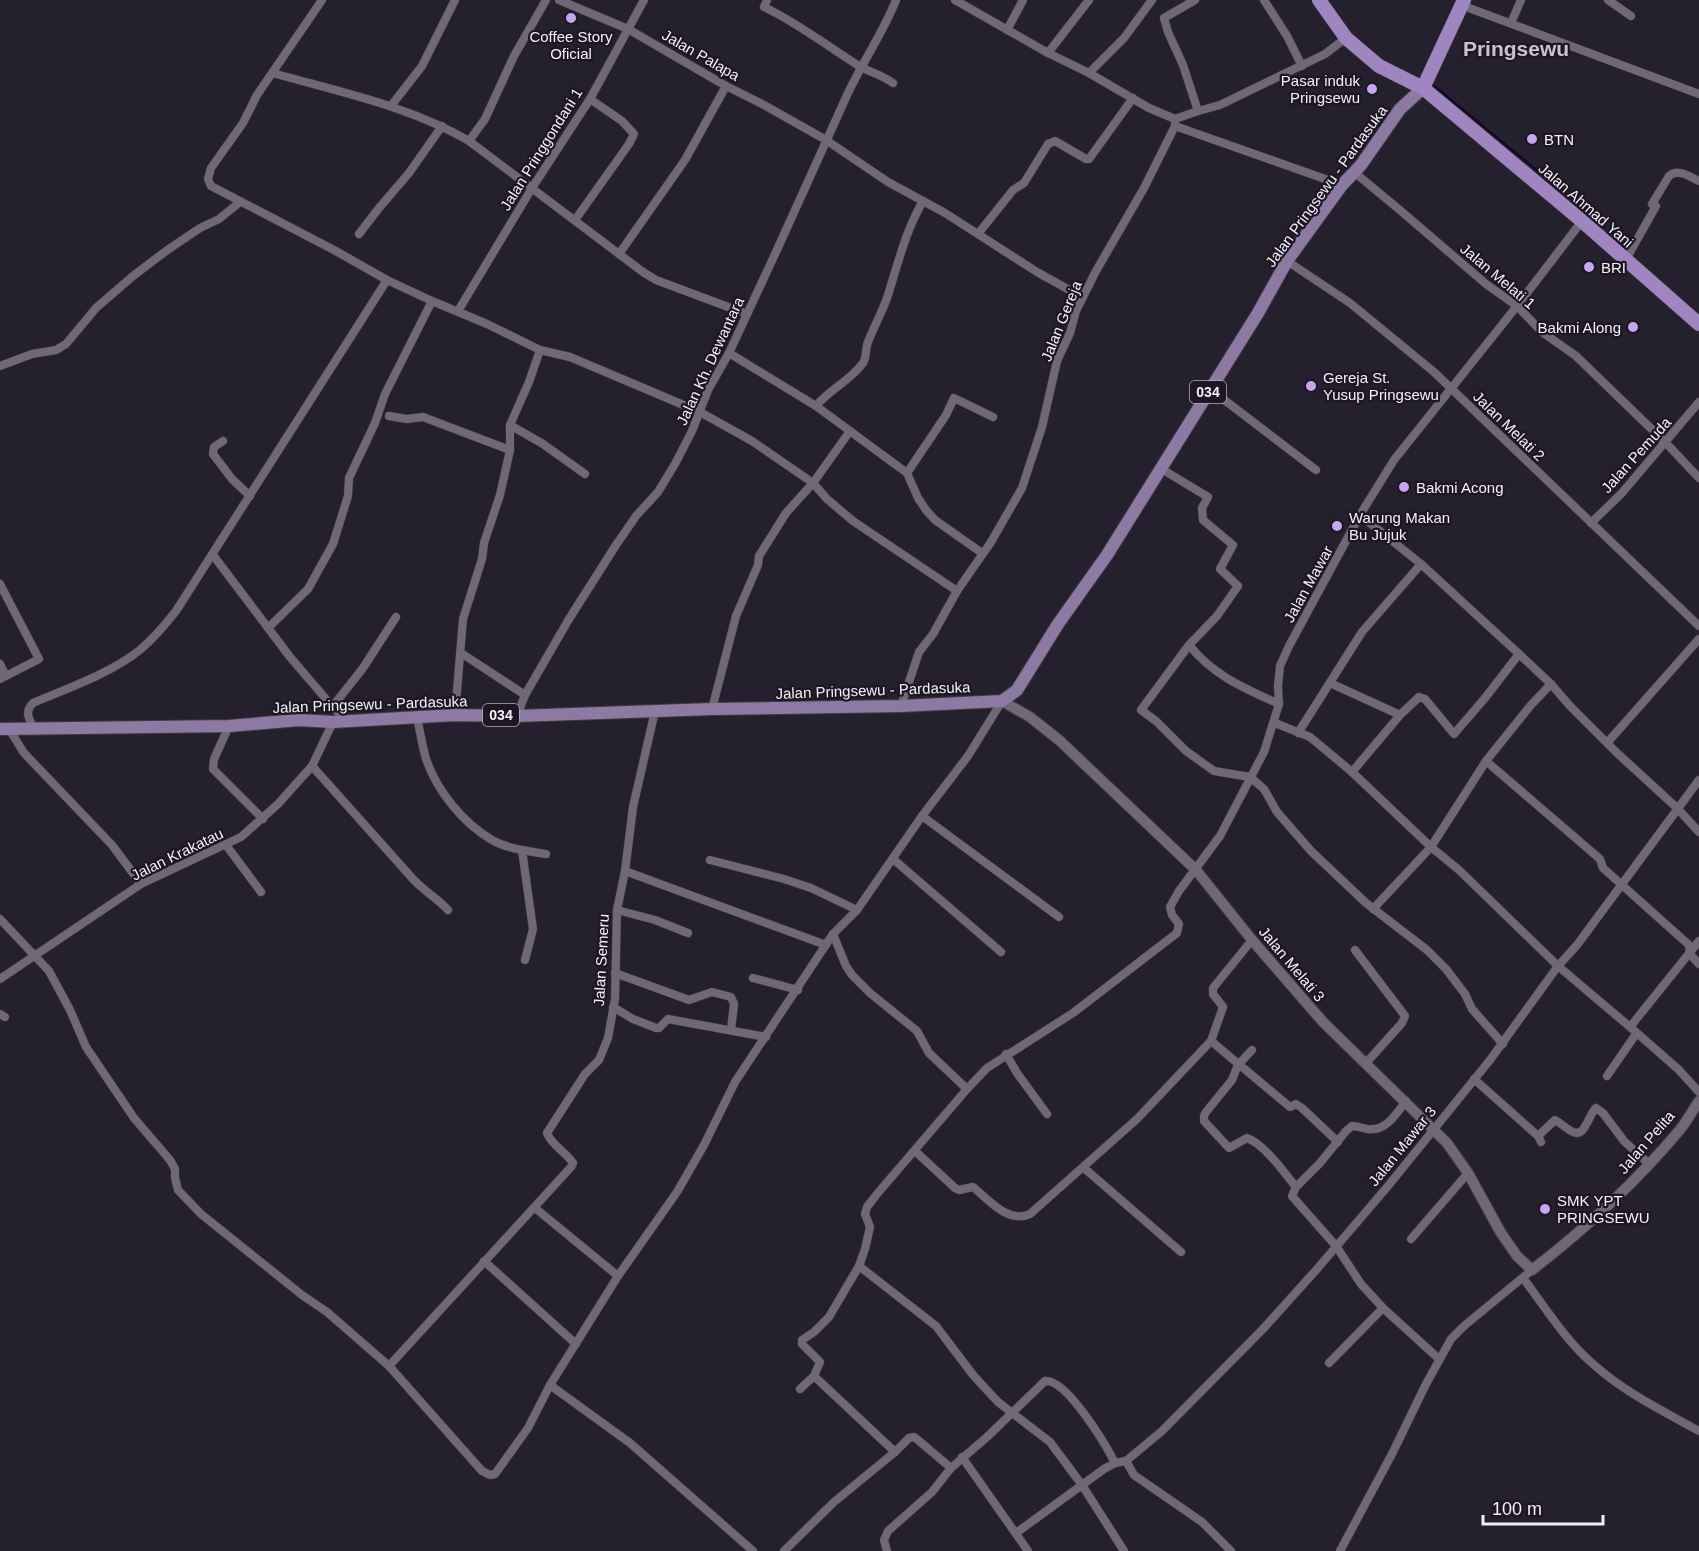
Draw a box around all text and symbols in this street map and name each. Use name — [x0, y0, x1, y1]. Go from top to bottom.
marker: Coffee Story Oficial — [564, 11, 578, 25]
street label: Jalan Palapa — [659, 26, 743, 84]
place label: Coffee Story Oficial — [529, 28, 613, 62]
district label: Pringsewu — [1463, 37, 1569, 60]
place label: Pasar induk Pringsewu — [1281, 72, 1360, 106]
marker: Pasar induk Pringsewu — [1365, 82, 1379, 96]
street label: Jalan Pringgondani 1 — [496, 85, 586, 213]
street label: Jalan Pringsewu - Pardasuka — [1262, 102, 1391, 270]
place label: BTN — [1544, 131, 1574, 148]
marker: BTN — [1525, 132, 1539, 146]
street label: Jalan Ahmad Yani — [1535, 159, 1637, 251]
street label: Jalan Melati 1 — [1457, 240, 1539, 312]
place label: BRI — [1601, 259, 1626, 276]
marker: BRI — [1582, 260, 1596, 274]
street label: Jalan Gereja — [1037, 278, 1085, 364]
street label: Jalan Kh. Dewantara — [673, 294, 747, 428]
place label: Bakmi Along — [1538, 319, 1621, 336]
marker: Bakmi Along — [1626, 320, 1640, 334]
place label: Gereja St. Yusup Pringsewu — [1323, 369, 1439, 403]
marker: Gereja St. Yusup Pringsewu — [1304, 379, 1318, 393]
road number: 034 — [1190, 381, 1226, 403]
street label: Jalan Melati 2 — [1470, 388, 1548, 464]
street label: Jalan Pemuda — [1598, 413, 1675, 496]
place label: Bakmi Acong — [1416, 479, 1504, 496]
marker: Bakmi Acong — [1397, 480, 1411, 494]
place label: Warung Makan Bu Jujuk — [1349, 509, 1450, 543]
marker: Warung Makan Bu Jujuk — [1330, 519, 1344, 533]
street label: Jalan Mawar — [1280, 543, 1336, 625]
street label: Jalan Pringsewu - Pardasuka — [775, 678, 971, 702]
street label: Jalan Pringsewu - Pardasuka — [272, 692, 468, 716]
road number: 034 — [483, 704, 519, 726]
street label: Jalan Krakatau — [128, 824, 226, 884]
street label: Jalan Semeru — [590, 913, 612, 1007]
street label: Jalan Melati 3 — [1256, 923, 1328, 1005]
street label: Jalan Mawar 3 — [1365, 1103, 1439, 1189]
street label: Jalan Pelita — [1614, 1107, 1678, 1177]
place label: SMK YPT PRINGSEWU — [1557, 1192, 1650, 1226]
marker: SMK YPT PRINGSEWU — [1538, 1202, 1552, 1216]
scale bar — [1483, 1488, 1603, 1526]
text: 100 m — [1492, 1499, 1542, 1519]

